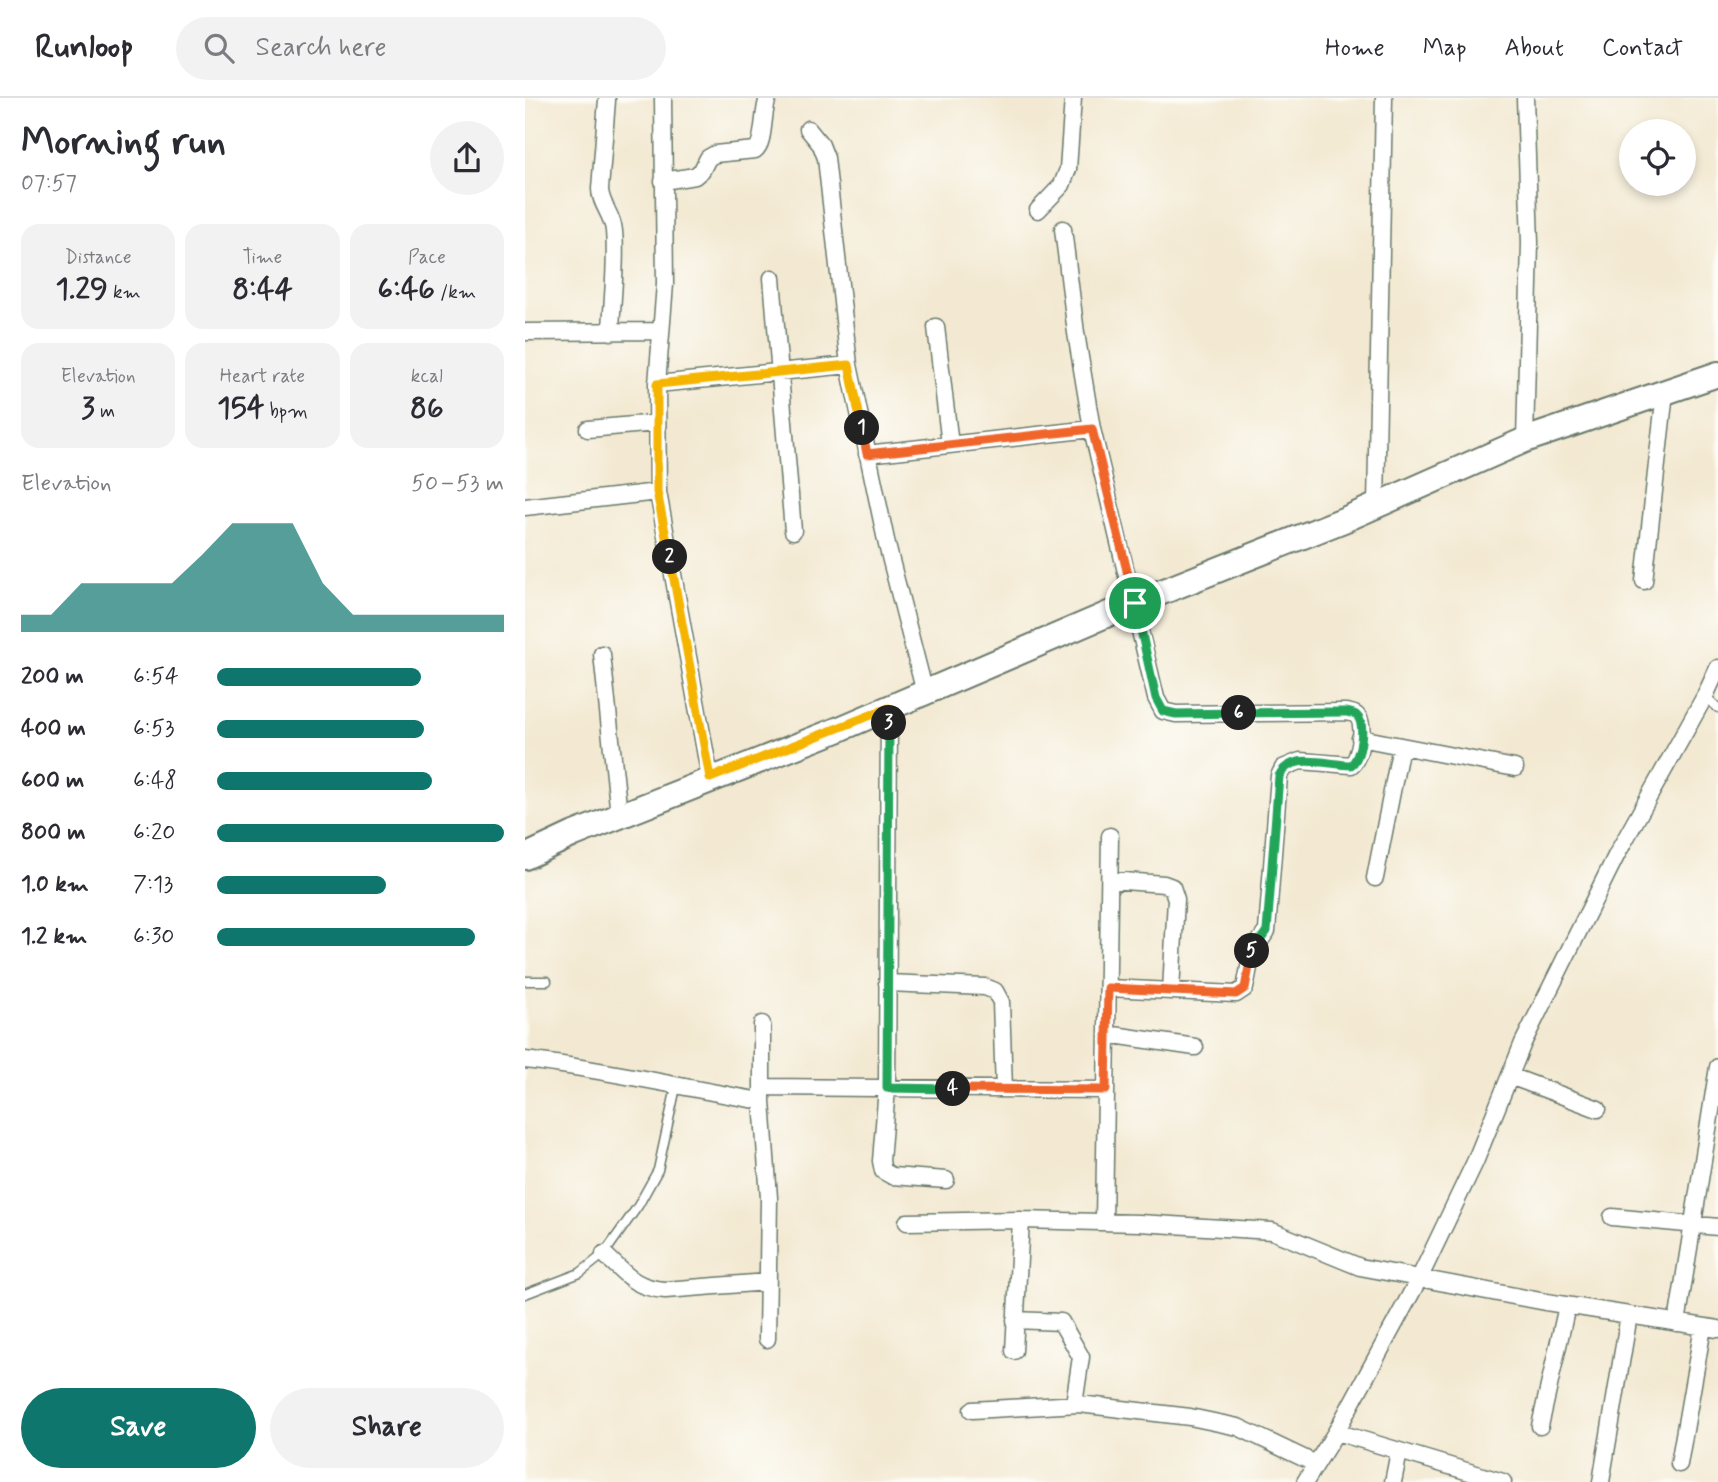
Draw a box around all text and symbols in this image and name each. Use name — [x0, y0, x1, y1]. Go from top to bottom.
search box — [176, 17, 666, 80]
text: Runloop — [35, 26, 134, 70]
icon: search — [200, 29, 238, 67]
text: Search here — [256, 31, 386, 65]
text: Home — [1325, 33, 1385, 64]
text: Map — [1423, 33, 1467, 64]
text: About — [1505, 33, 1564, 64]
text: Contact — [1602, 33, 1683, 64]
text: Morning run — [21, 118, 226, 167]
map controls — [1619, 119, 1696, 196]
button: locate — [1619, 119, 1696, 196]
button: share — [430, 121, 504, 195]
text: 07:57 — [21, 169, 77, 199]
text: Distance — [65, 245, 132, 270]
text: Time — [243, 245, 282, 270]
text: Pace — [408, 245, 446, 270]
text: 1.29 — [56, 270, 108, 309]
text: 8:44 — [232, 270, 293, 309]
text: 6:46 — [378, 270, 435, 309]
text: km — [108, 280, 141, 305]
text: /km — [435, 280, 476, 305]
text: Elevation — [61, 364, 136, 389]
text: Heart rate — [220, 364, 305, 389]
text: kcal — [411, 364, 443, 389]
text: 3 — [81, 389, 95, 428]
text: 154 — [217, 389, 264, 428]
text: 86 — [410, 389, 444, 428]
text: m — [95, 399, 115, 424]
text: bpm — [264, 399, 308, 424]
pin: 1 — [845, 410, 879, 446]
text: 1 — [857, 415, 866, 440]
text: Elevation — [21, 469, 112, 499]
text: 50–53 m — [411, 469, 504, 499]
pin: 2 — [653, 540, 687, 574]
text: 2 — [665, 544, 674, 569]
pin — [1105, 573, 1165, 633]
icon: arrive — [1116, 584, 1154, 622]
text: 200 m — [21, 662, 84, 692]
text: 6:54 — [133, 662, 179, 692]
pin: 6 — [1221, 696, 1257, 730]
text: 6 — [1234, 700, 1243, 725]
pin: 3 — [871, 706, 907, 740]
text: 3 — [884, 710, 893, 735]
text: 400 m — [21, 714, 86, 744]
text: 6:53 — [133, 714, 174, 744]
text: 600 m — [21, 766, 84, 796]
text: 6:48 — [133, 766, 177, 796]
text: 800 m — [21, 818, 85, 848]
text: 6:20 — [133, 818, 175, 848]
text: 1.0 km — [21, 870, 89, 900]
text: 7:13 — [133, 870, 173, 900]
text: 1.2 km — [21, 922, 87, 952]
text: 6:30 — [133, 922, 174, 952]
pin: 5 — [1235, 934, 1269, 968]
text: 5 — [1246, 938, 1257, 963]
pin: 4 — [935, 1072, 971, 1107]
text: 4 — [947, 1076, 958, 1101]
button: Save — [21, 1388, 256, 1468]
button: Share — [270, 1388, 504, 1468]

